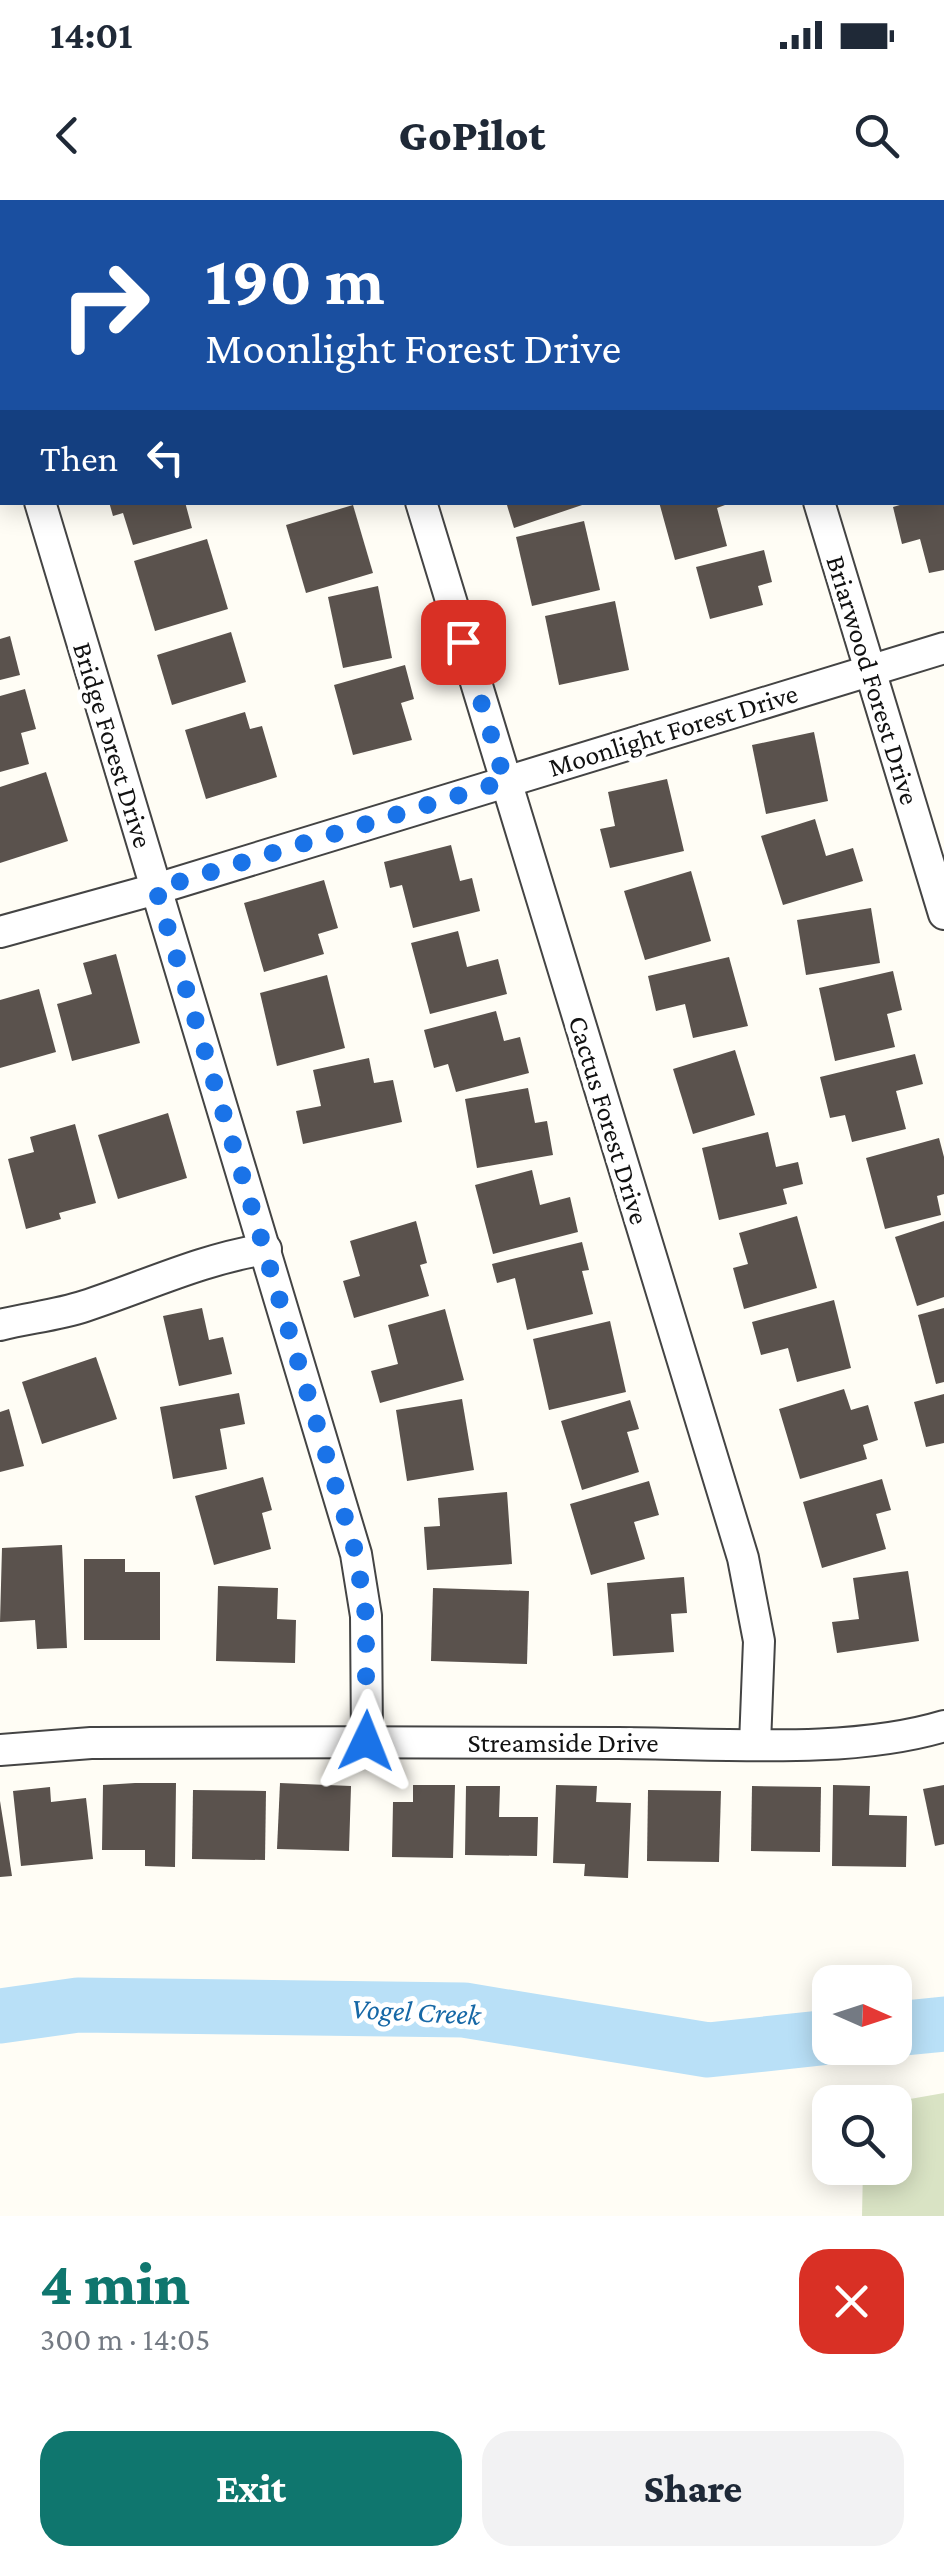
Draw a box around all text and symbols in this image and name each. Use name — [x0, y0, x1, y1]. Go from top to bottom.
text: 14:01 — [50, 14, 133, 56]
icon: back — [40, 108, 95, 163]
icon: search — [849, 108, 904, 163]
text: GoPilot — [399, 110, 545, 160]
icon: right — [40, 240, 170, 370]
text: 190 m — [205, 241, 385, 319]
text: Moonlight Forest Drive — [205, 323, 621, 373]
icon: left — [138, 430, 193, 485]
text: Then — [40, 437, 118, 479]
street label: Briarwood Forest Drive — [820, 552, 926, 808]
pin — [421, 600, 506, 685]
icon: arrive — [436, 615, 491, 670]
street label: Bridge Forest Drive — [67, 638, 159, 852]
street label: Moonlight Forest Drive — [545, 677, 801, 783]
street label: Cactus Forest Drive — [563, 1012, 655, 1228]
position arrow — [314, 1689, 418, 1793]
street label: Streamside Drive — [468, 1727, 659, 1758]
north arrow — [812, 1965, 912, 2065]
map controls — [812, 1965, 912, 2185]
water label: Vogel Creek — [350, 1991, 483, 2032]
button: search — [812, 2085, 912, 2185]
button: close — [799, 2249, 904, 2354]
text: 4 min — [40, 2250, 190, 2317]
text: 300 m · 14:05 — [40, 2321, 210, 2357]
button: Exit — [40, 2431, 462, 2546]
button: Share — [482, 2431, 904, 2546]

